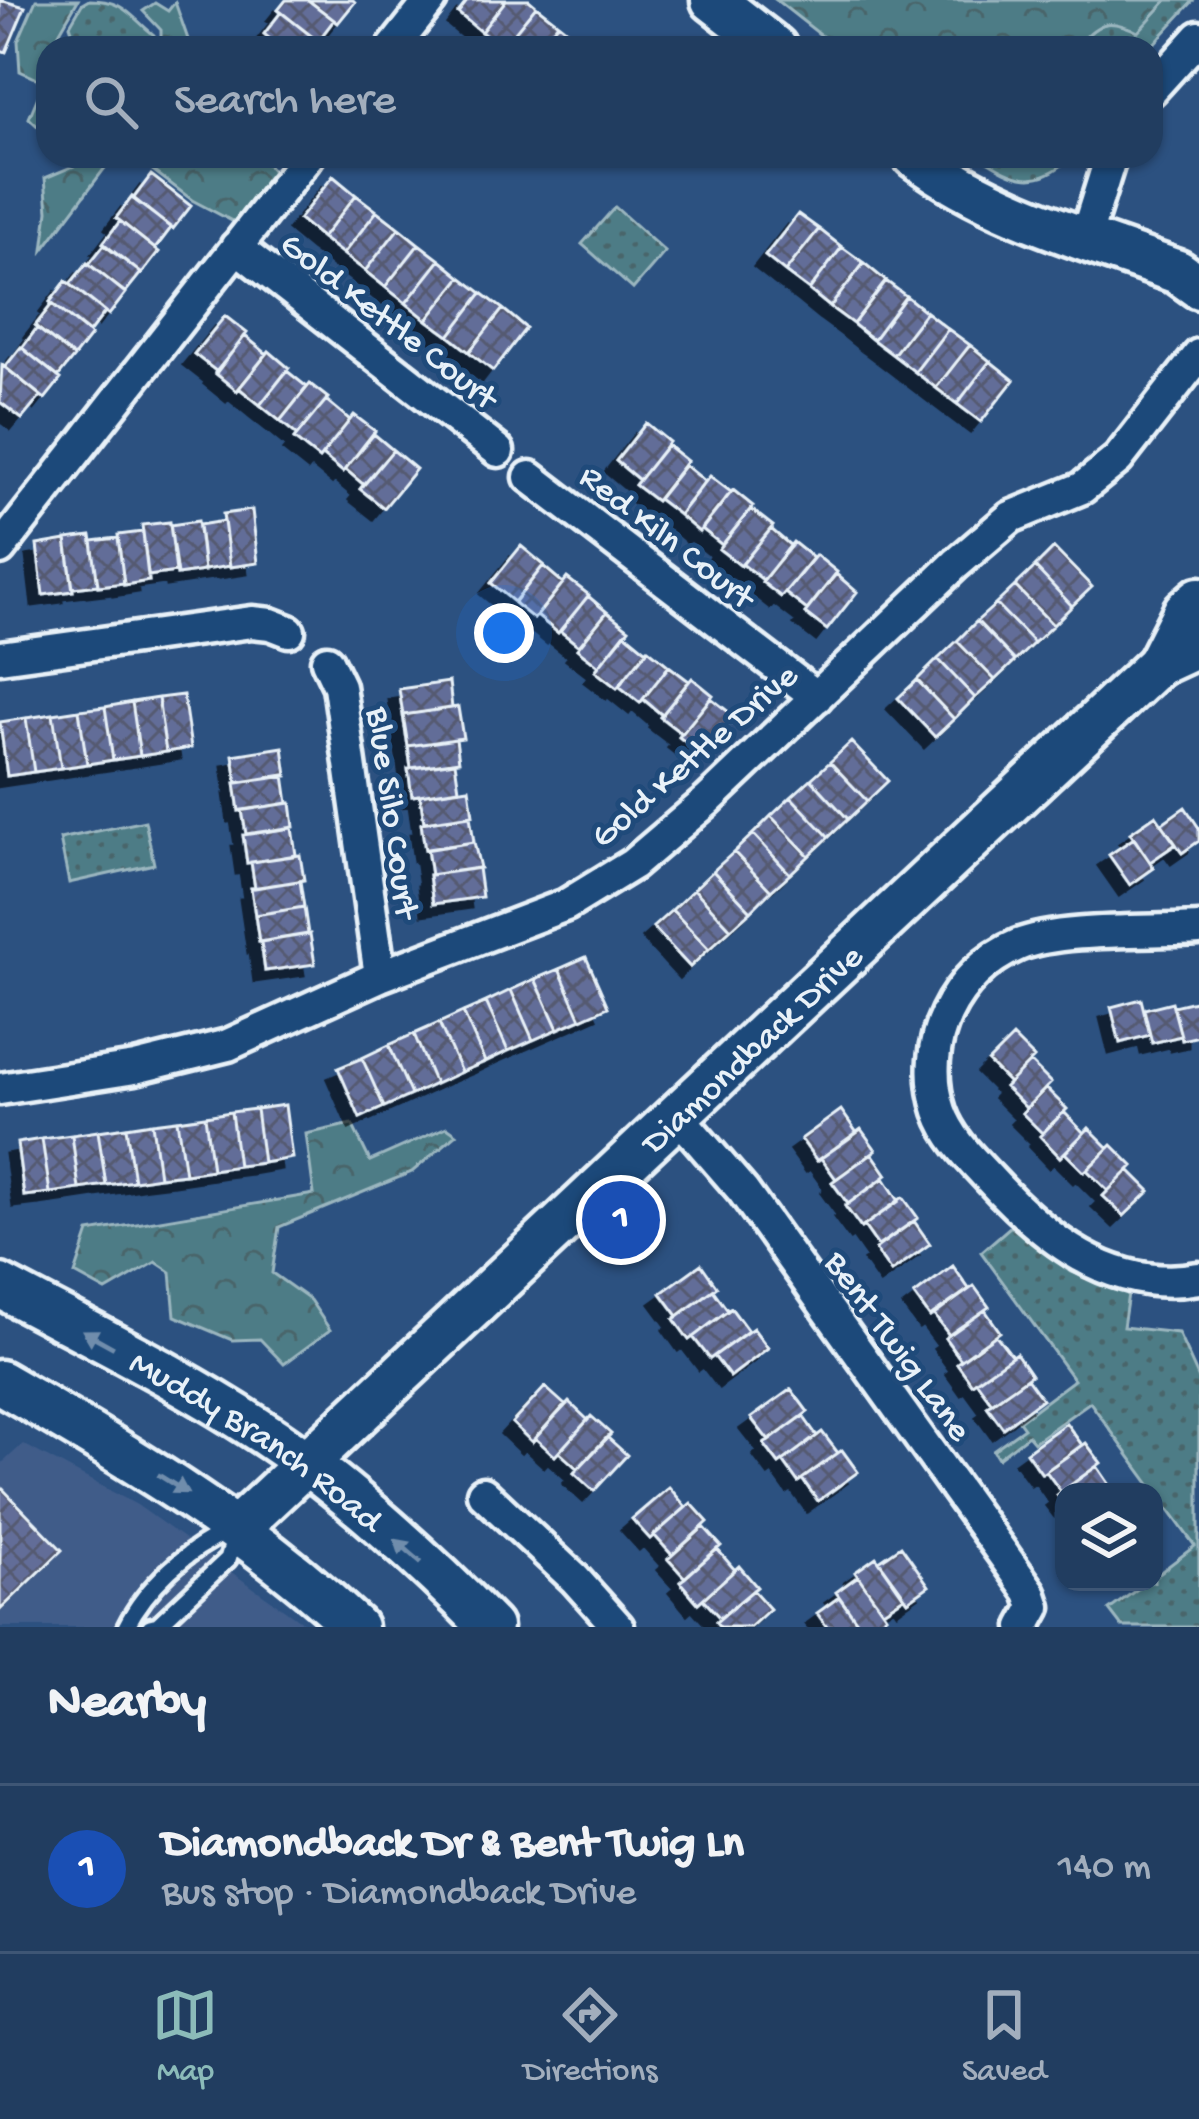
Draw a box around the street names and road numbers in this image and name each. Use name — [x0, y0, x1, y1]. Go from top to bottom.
street label: Gold Kettle Court — [270, 225, 507, 423]
street label: Red Kiln Court — [569, 457, 764, 623]
street label: Gold Kettle Drive — [584, 656, 809, 860]
street label: Blue Silo Court — [353, 704, 426, 924]
street label: Diamondback Drive — [633, 937, 875, 1167]
street label: Bent Twig Lane — [812, 1243, 979, 1452]
street label: Muddy Branch Road — [120, 1343, 392, 1546]

